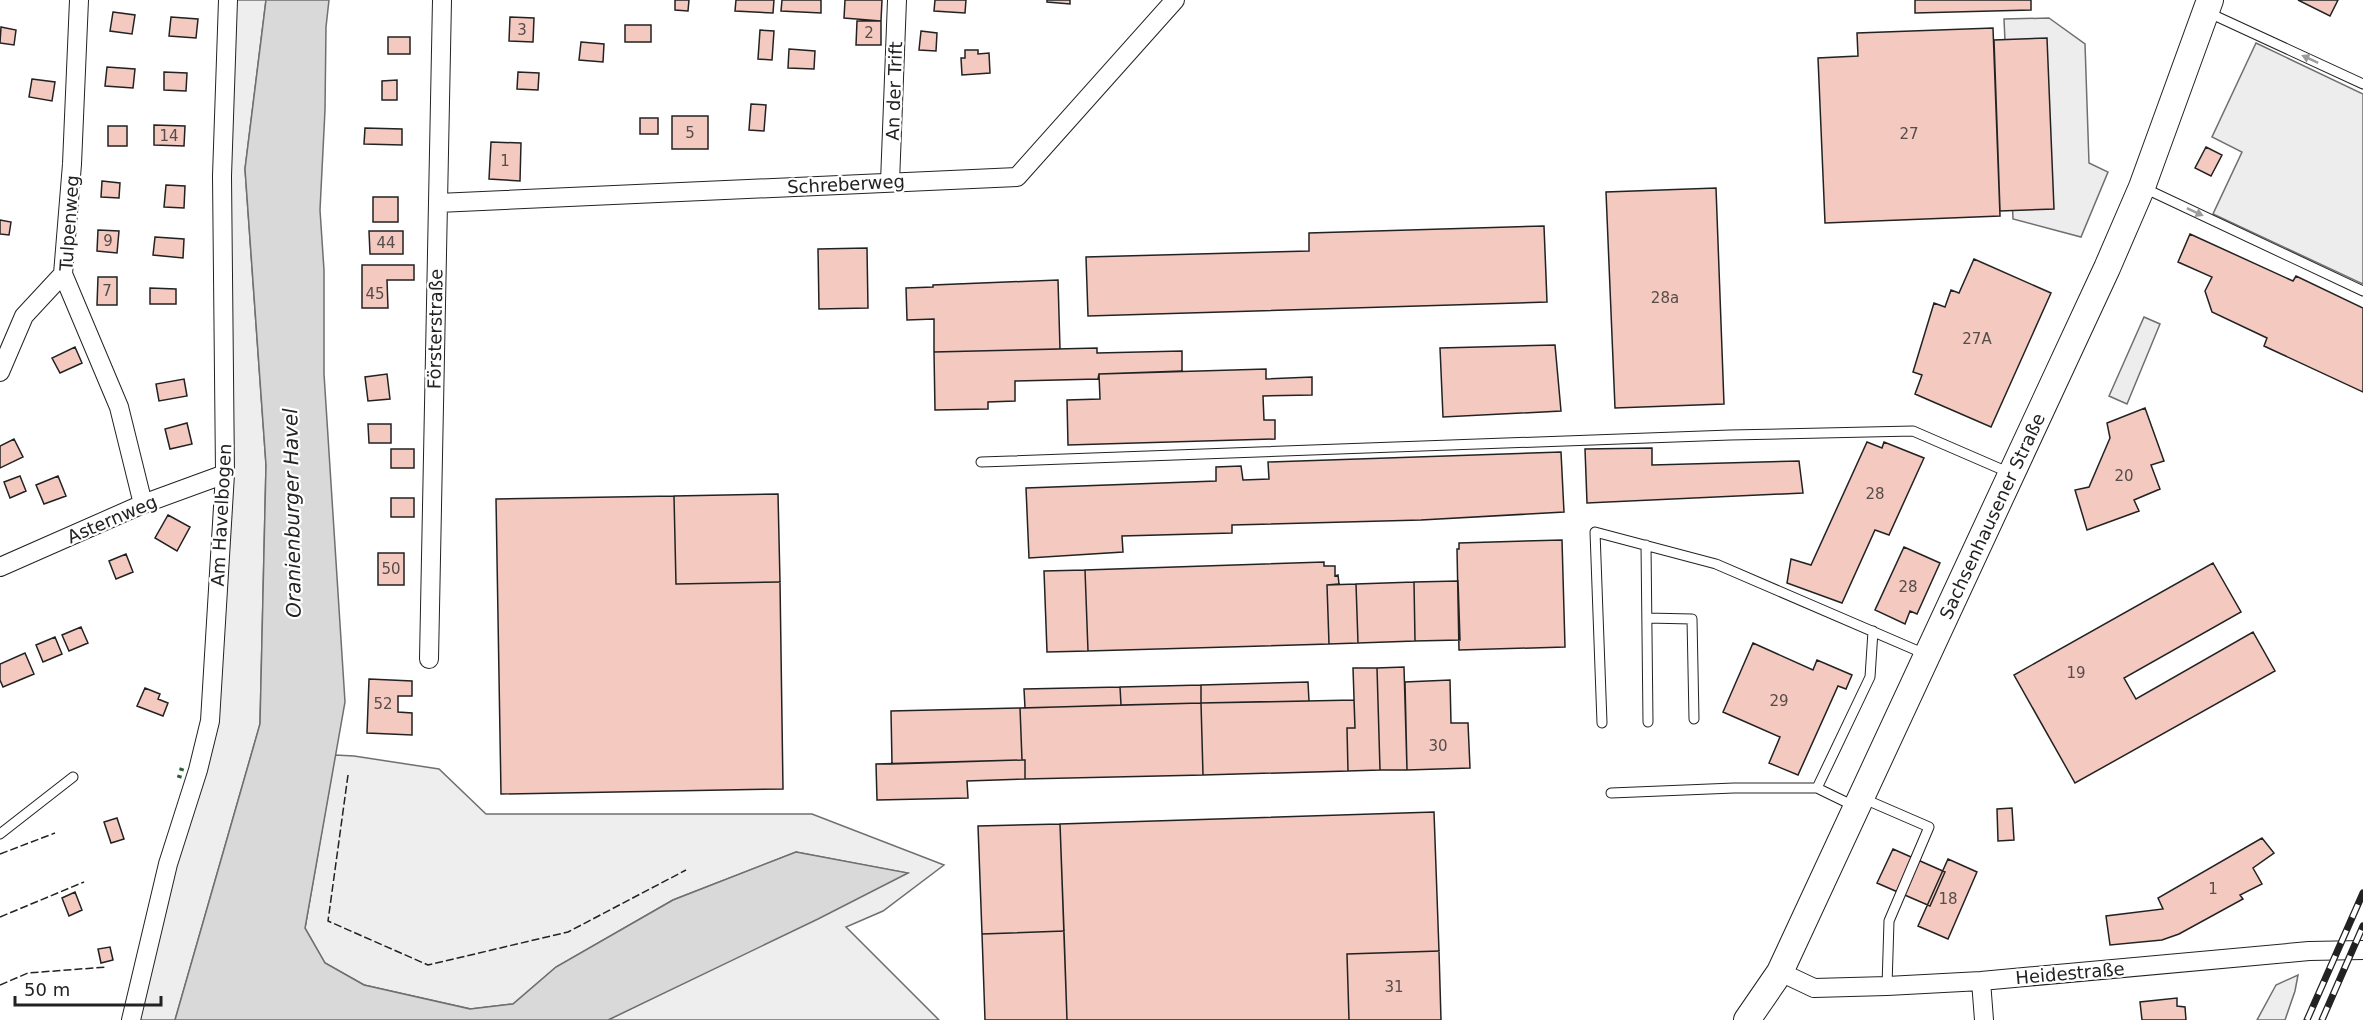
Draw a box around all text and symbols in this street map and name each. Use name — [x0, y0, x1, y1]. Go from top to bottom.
house number: 3 — [517, 21, 527, 39]
house number: 2 — [864, 24, 874, 42]
street label: An der Trift — [882, 41, 906, 141]
one-way arrow — [2300, 54, 2318, 64]
house number: 5 — [685, 124, 695, 142]
house number: 27 — [1899, 125, 1919, 143]
house number: 14 — [159, 127, 179, 145]
house number: 1 — [500, 152, 510, 170]
street label: Schreberweg — [787, 170, 905, 198]
street label: Tulpenweg — [55, 174, 83, 273]
one-way arrow — [2186, 207, 2203, 216]
house number: 9 — [103, 232, 113, 250]
house number: 44 — [376, 234, 396, 252]
street label: Försterstraße — [423, 269, 447, 389]
house number: 7 — [102, 282, 112, 300]
house number: 45 — [365, 285, 385, 303]
house number: 28a — [1651, 289, 1679, 307]
house number: 27A — [1962, 330, 1992, 348]
water label: Oranienburger Havel — [278, 408, 306, 618]
street label: Sachsenhausener Straße — [1935, 410, 2049, 622]
street label: Am Havelbogen — [207, 443, 235, 587]
house number: 20 — [2114, 467, 2134, 485]
house number: 28 — [1865, 485, 1885, 503]
street label: Asternweg — [64, 491, 160, 547]
house number: 50 — [381, 560, 401, 578]
house number: 28 — [1898, 578, 1918, 596]
house number: 19 — [2066, 664, 2086, 682]
house number: 29 — [1769, 692, 1789, 710]
house number: 52 — [373, 695, 393, 713]
house number: 30 — [1428, 737, 1448, 755]
house number: 1 — [2208, 880, 2218, 898]
house number: 18 — [1938, 890, 1958, 908]
street label: Heidestraße — [2015, 958, 2125, 988]
scale bar — [15, 969, 160, 1007]
house number: 31 — [1384, 978, 1404, 996]
text: 50 m — [24, 979, 70, 1000]

